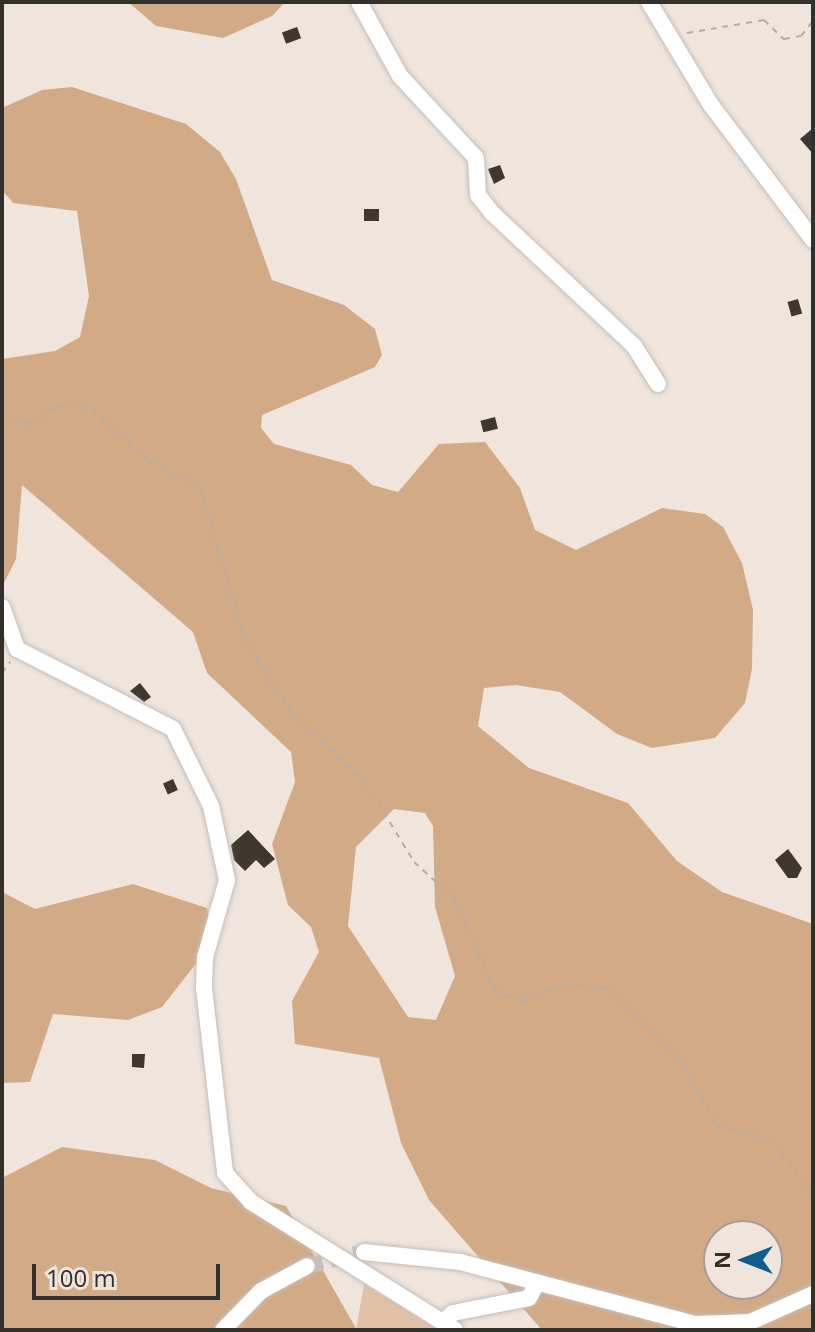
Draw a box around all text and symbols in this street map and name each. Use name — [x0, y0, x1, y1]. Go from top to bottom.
north arrow — [703, 1220, 783, 1300]
scale bar — [36, 1248, 224, 1298]
text: N — [706, 1251, 736, 1269]
text: 100 m — [46, 1261, 116, 1294]

